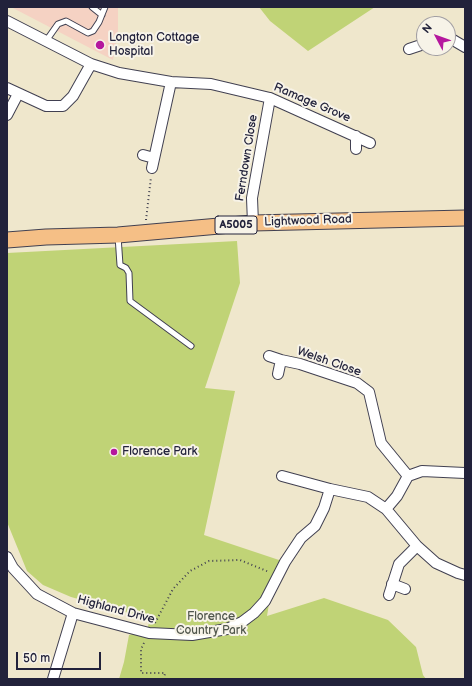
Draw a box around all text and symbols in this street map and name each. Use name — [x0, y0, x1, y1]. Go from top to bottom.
north arrow — [416, 16, 456, 56]
text: N — [420, 21, 435, 36]
place label: Longton Cottage Hospital — [109, 31, 199, 59]
marker: Longton Cottage Hospital — [94, 39, 106, 51]
street label: Ramage Grove — [271, 80, 353, 126]
street label: Ferndown Close — [233, 114, 261, 202]
street label: Lightwood Road — [264, 212, 352, 230]
road number: A5005 — [215, 216, 257, 234]
street label: Welsh Close — [295, 344, 363, 380]
place label: Florence Park — [122, 445, 197, 459]
marker: Florence Park — [109, 447, 119, 457]
street label: Highland Drive — [76, 593, 156, 627]
park label: Florence Country Park — [176, 610, 246, 638]
scale bar — [18, 644, 103, 670]
text: 50 m — [23, 651, 50, 666]

